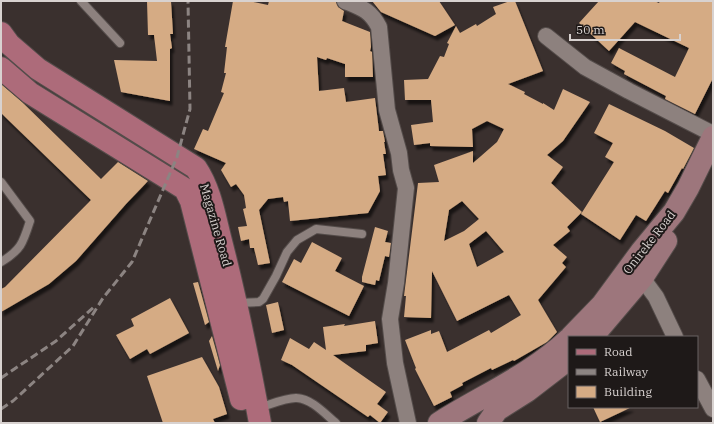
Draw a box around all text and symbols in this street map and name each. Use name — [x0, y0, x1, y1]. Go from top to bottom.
scale bar — [570, 16, 680, 42]
text: 50 m — [576, 22, 605, 37]
street label: Magazine Road — [197, 182, 235, 268]
street label: Onireke Road — [620, 207, 678, 277]
legend — [568, 336, 698, 408]
text: Road — [604, 344, 633, 359]
text: Railway — [604, 364, 649, 379]
text: Building — [604, 384, 652, 399]

